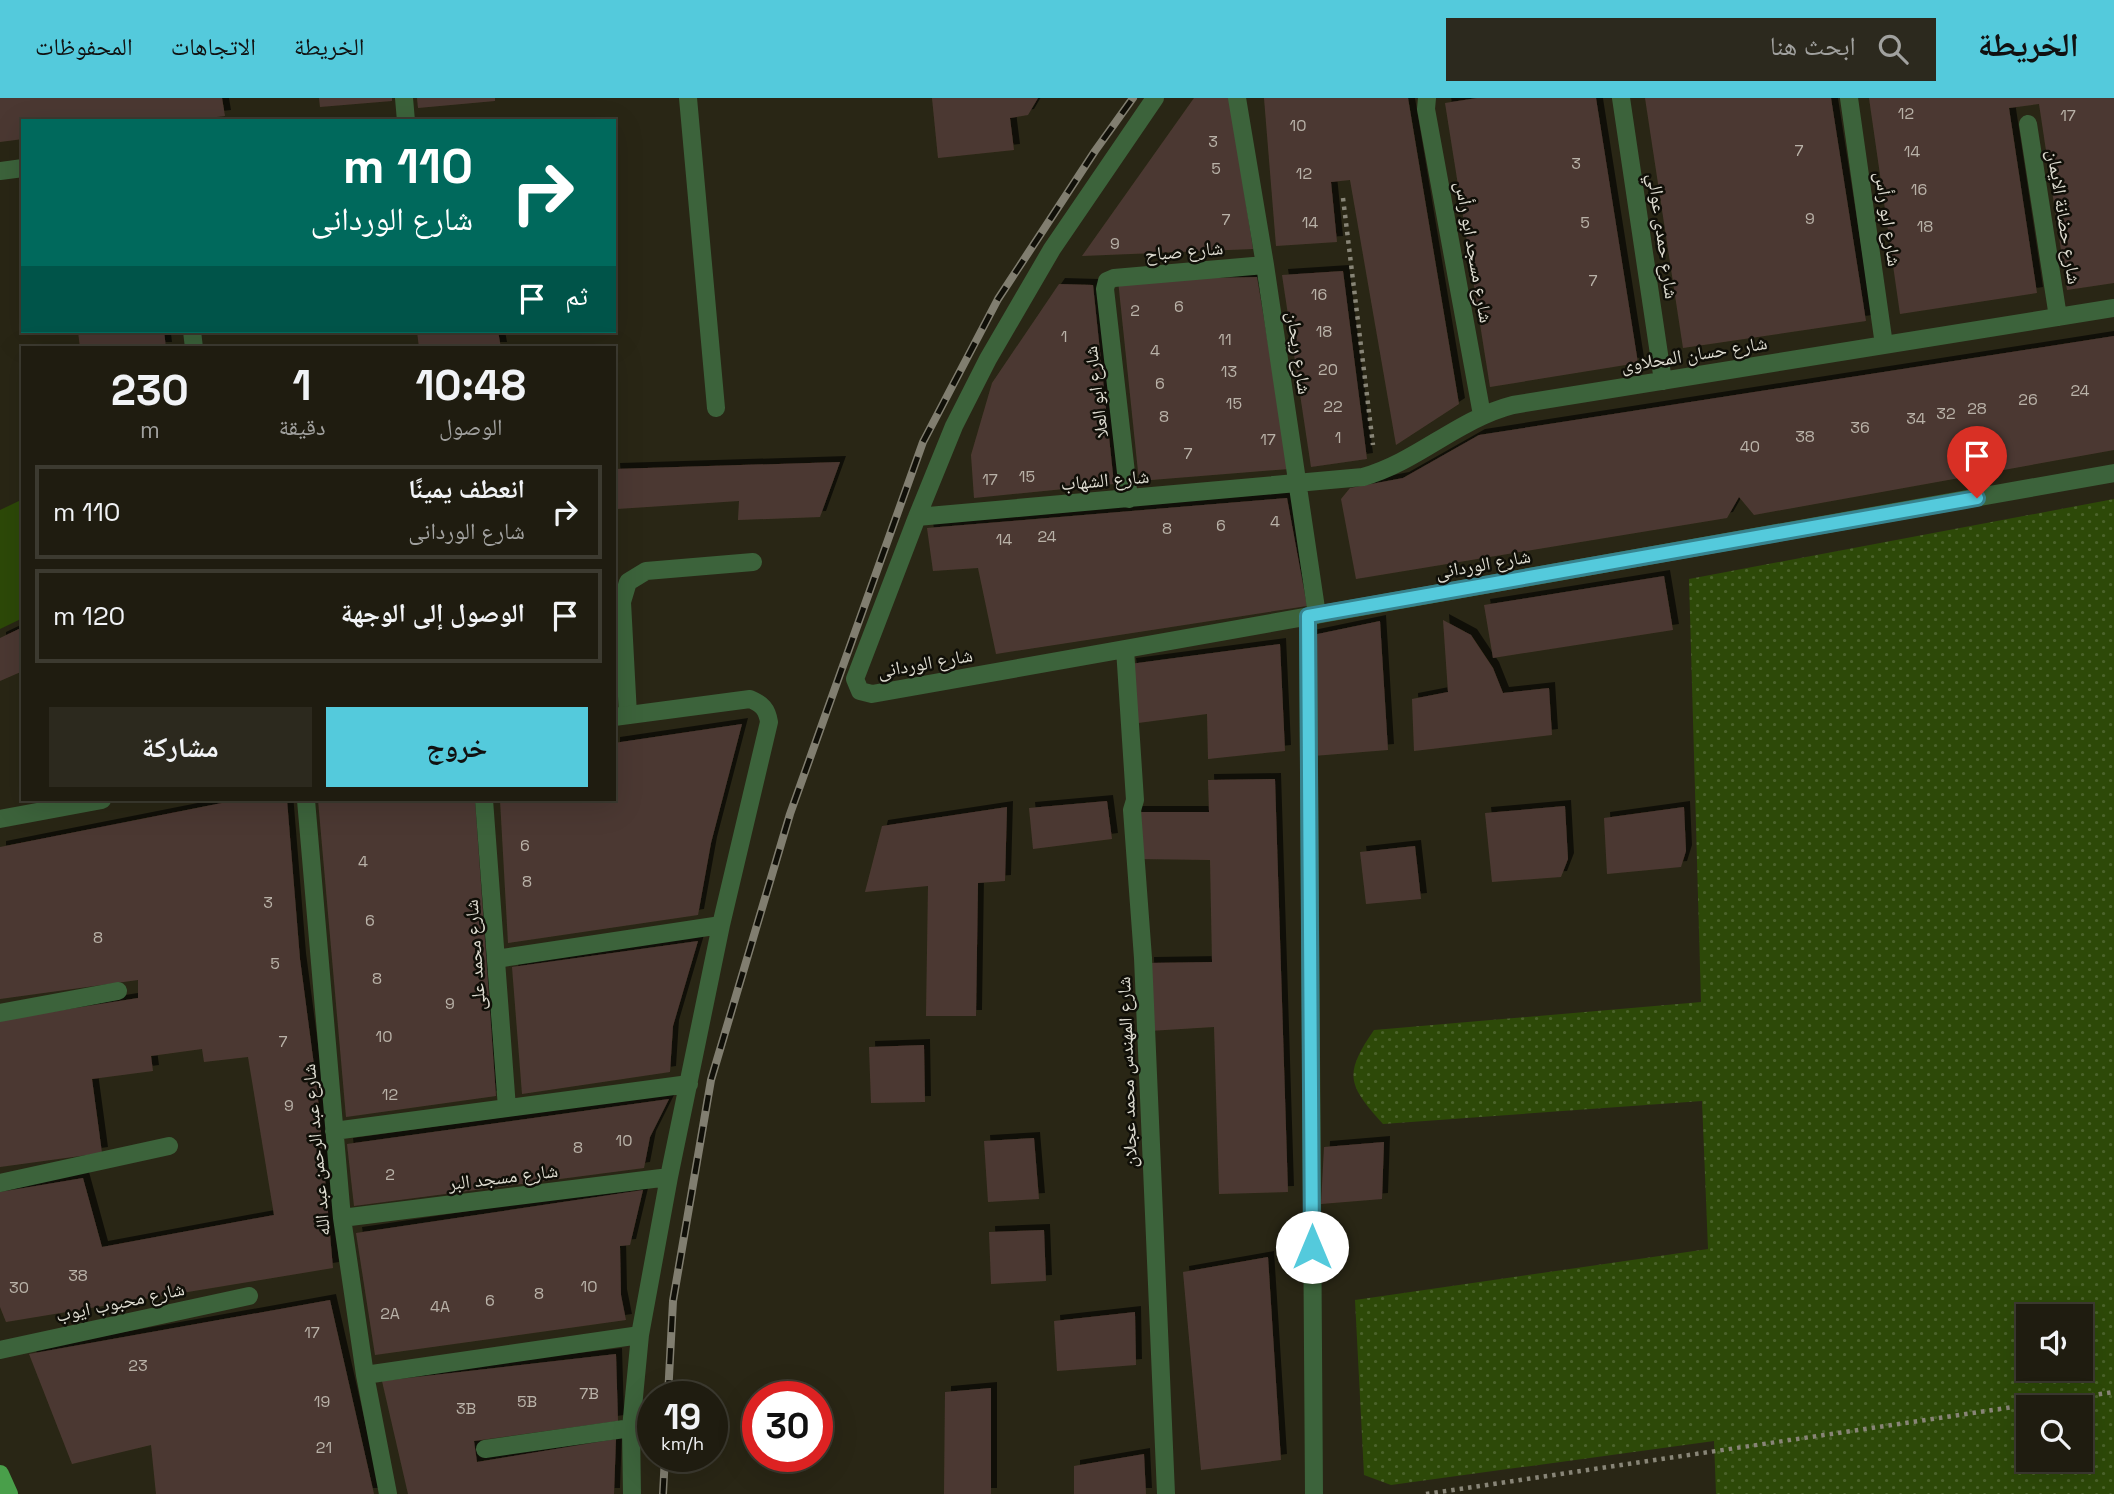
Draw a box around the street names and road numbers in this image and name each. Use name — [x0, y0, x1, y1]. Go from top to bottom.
street label: شارع حضانة الايمان — [2041, 148, 2087, 286]
street label: شارع ابو رأس — [1869, 170, 1907, 268]
street label: شارع حمدى عوالي — [1639, 172, 1684, 301]
street label: شارع مسجد ابو رأس — [1449, 179, 1499, 325]
street label: شارع صباح — [1144, 235, 1224, 267]
street label: شارع ريحان — [1281, 310, 1317, 396]
street label: شارع حسان المحلاوى — [1619, 330, 1769, 378]
street label: شارع ابو العلا — [1078, 345, 1114, 439]
street label: شارع الشهاب — [1060, 464, 1150, 496]
street label: شارع الوردانى — [1433, 543, 1533, 585]
street label: شارع الوردانى — [875, 642, 975, 684]
street label: شارع محمد على — [459, 899, 491, 1011]
street label: شارع المهندس محمد عجلان — [1111, 976, 1143, 1168]
street label: شارع عبد الرحمن عبد الله — [296, 1063, 336, 1237]
street label: شارع مسجد البر — [446, 1158, 559, 1196]
street label: شارع محبوب ايوب — [53, 1276, 187, 1328]

